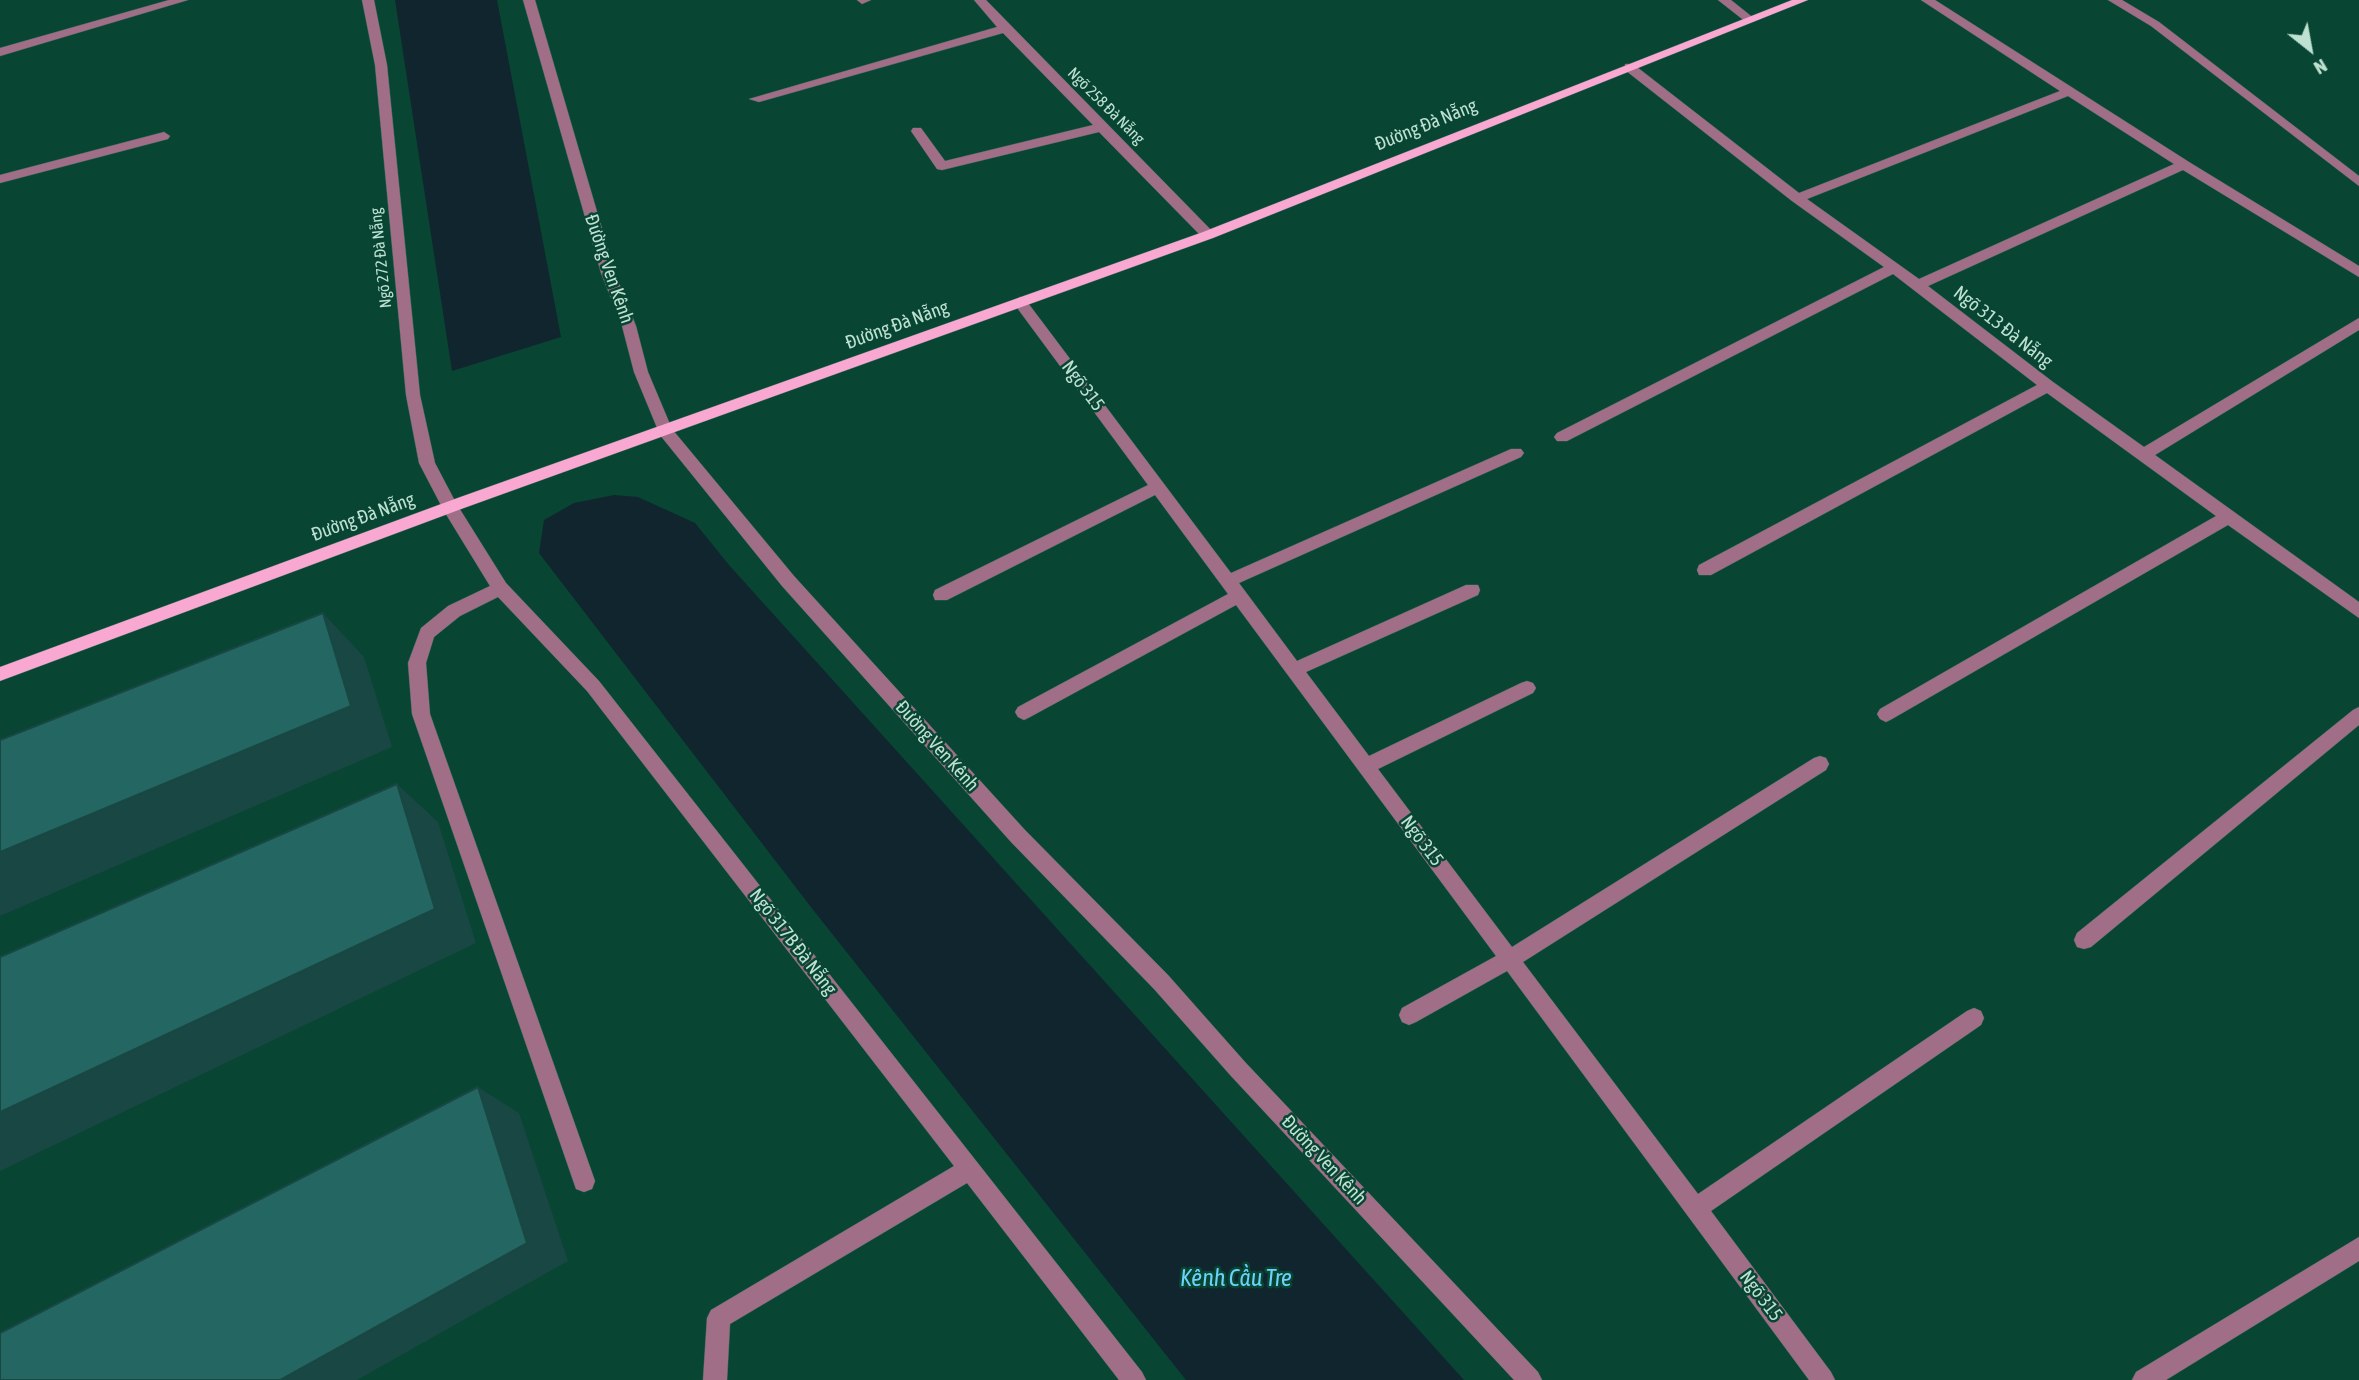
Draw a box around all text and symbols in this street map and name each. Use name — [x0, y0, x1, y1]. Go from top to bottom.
north arrow — [2275, 14, 2345, 84]
text: N — [2310, 55, 2331, 79]
street label: Ngõ 258 Đà Nẵng — [1064, 64, 1148, 148]
street label: Đường Đà Nẵng — [1372, 94, 1480, 156]
street label: Ngõ 272 Đà Nẵng — [366, 207, 396, 309]
street label: Đường Ven Kênh — [580, 211, 638, 327]
street label: Ngõ 313 Đà Nẵng — [1949, 281, 2057, 373]
street label: Đường Đà Nẵng — [842, 296, 952, 354]
street label: Ngõ 315 — [1057, 356, 1109, 416]
street label: Đường Đà Nẵng — [308, 488, 418, 546]
street label: Đường Ven Kênh — [890, 696, 984, 796]
street label: Ngõ 315 — [1396, 811, 1448, 871]
street label: Ngõ 317B Đà Nẵng — [744, 884, 842, 1000]
street label: Đường Ven Kênh — [1277, 1111, 1371, 1209]
water label: Kênh Cầu Tre — [1180, 1264, 1292, 1292]
street label: Ngõ 315 — [1735, 1266, 1787, 1326]

